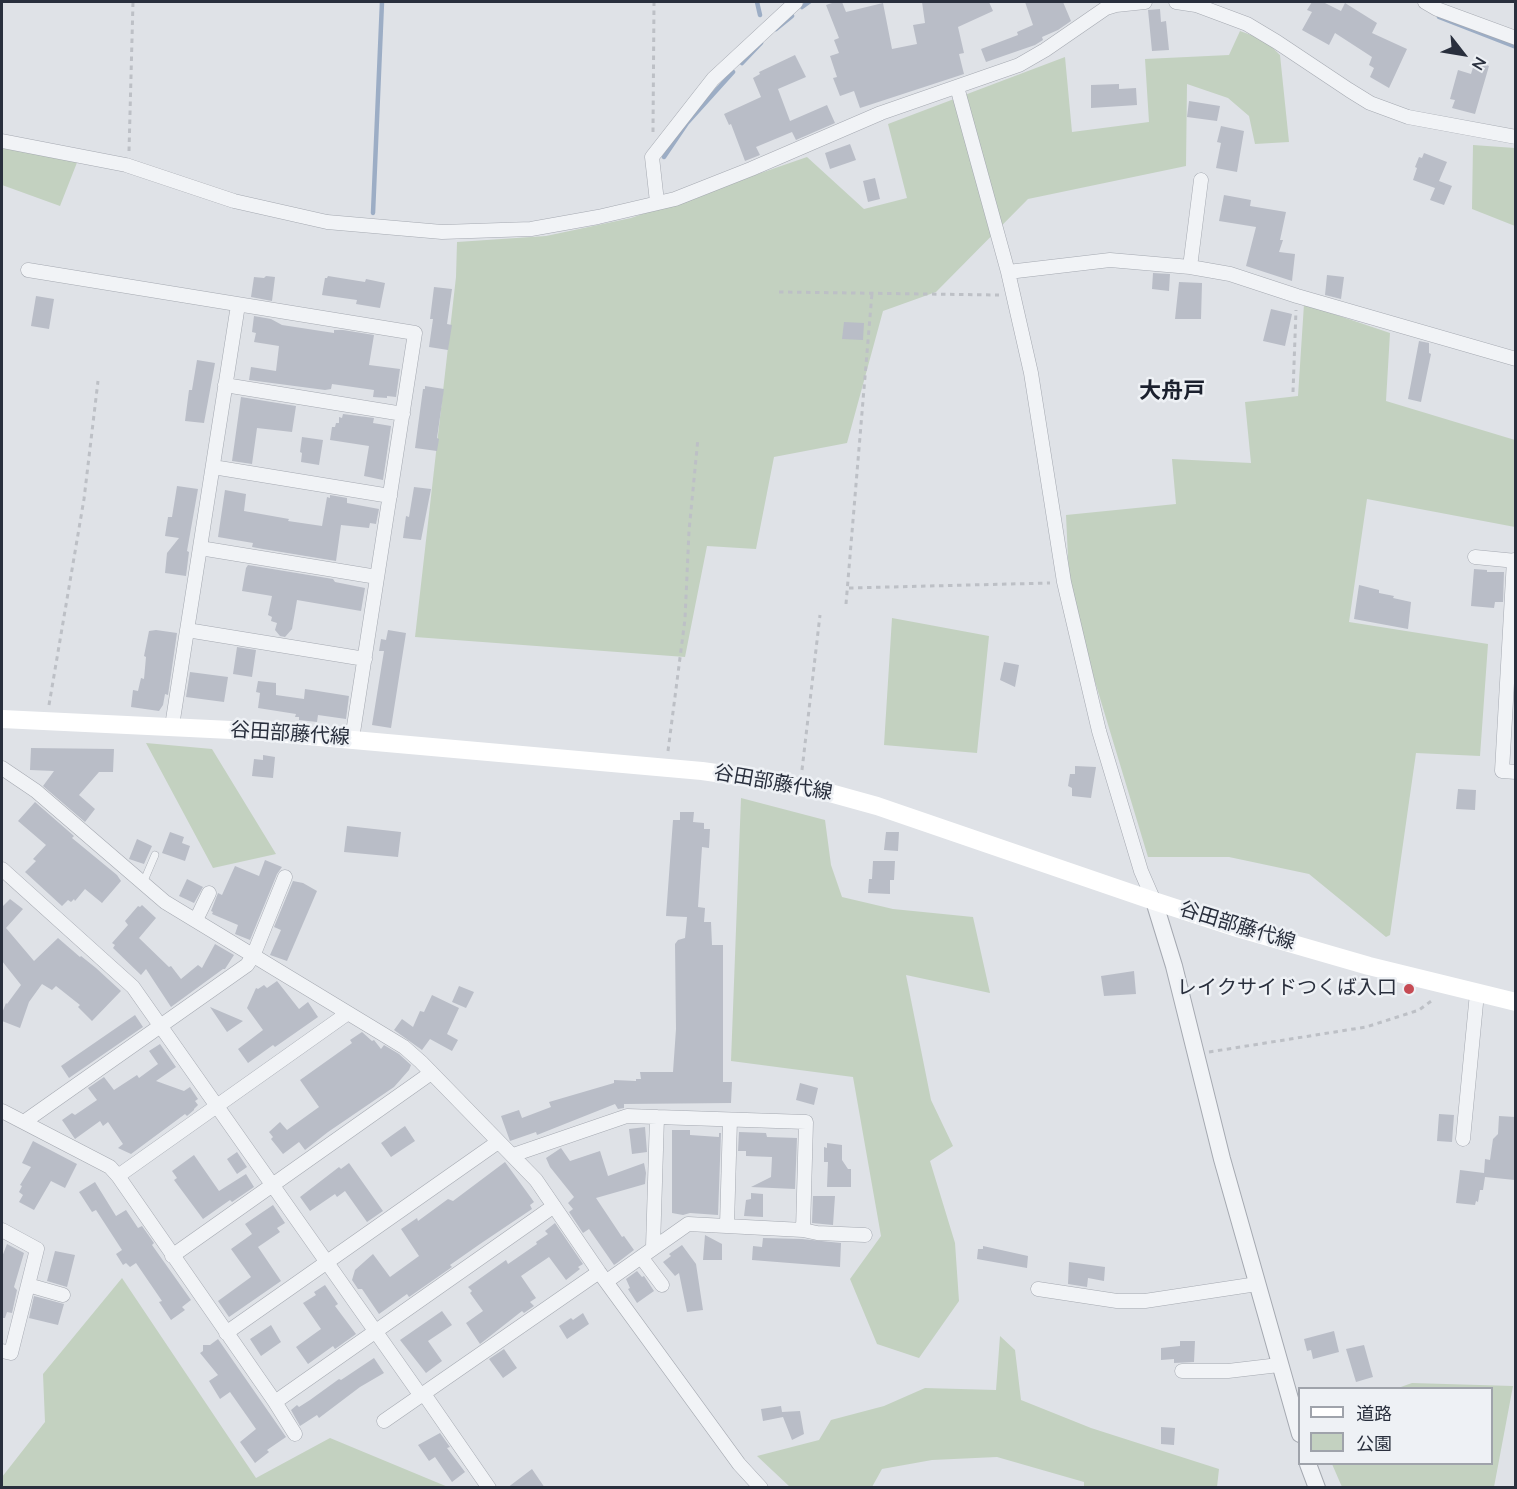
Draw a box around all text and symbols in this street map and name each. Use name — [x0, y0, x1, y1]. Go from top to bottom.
north arrow — [1433, 24, 1493, 84]
text: N — [1466, 52, 1491, 74]
district label: 大舟戸 — [1139, 380, 1205, 406]
street label: 谷田部藤代線 — [229, 719, 351, 751]
street label: 谷田部藤代線 — [712, 762, 834, 806]
street label: 谷田部藤代線 — [1176, 898, 1298, 956]
place label: レイクサイドつくば入口 — [1177, 977, 1397, 1001]
marker: レイクサイドつくば入口 — [1402, 982, 1416, 996]
legend — [1298, 1387, 1493, 1465]
text: 道路 — [1356, 1402, 1392, 1426]
text: 公園 — [1356, 1432, 1392, 1456]

